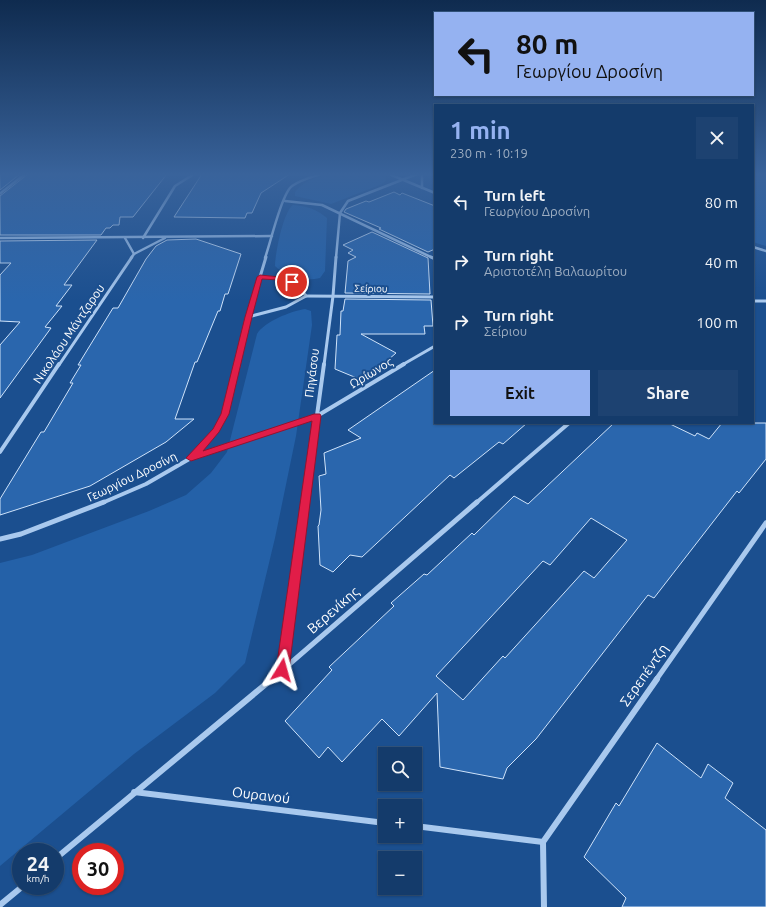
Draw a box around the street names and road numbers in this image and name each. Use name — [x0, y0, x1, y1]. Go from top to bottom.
street label: Νικολάου Μάντζαρου — [30, 282, 107, 386]
street label: Σείριου — [354, 283, 388, 294]
street label: Πηγάσου — [302, 348, 321, 398]
street label: Ωρίωνος — [347, 354, 396, 391]
street label: Γεωργίου Δροσίνη — [85, 449, 179, 504]
street label: Βερενίκης — [304, 583, 363, 637]
street label: Σερεπέντζη — [617, 641, 671, 709]
street label: Ουρανού — [231, 783, 291, 807]

